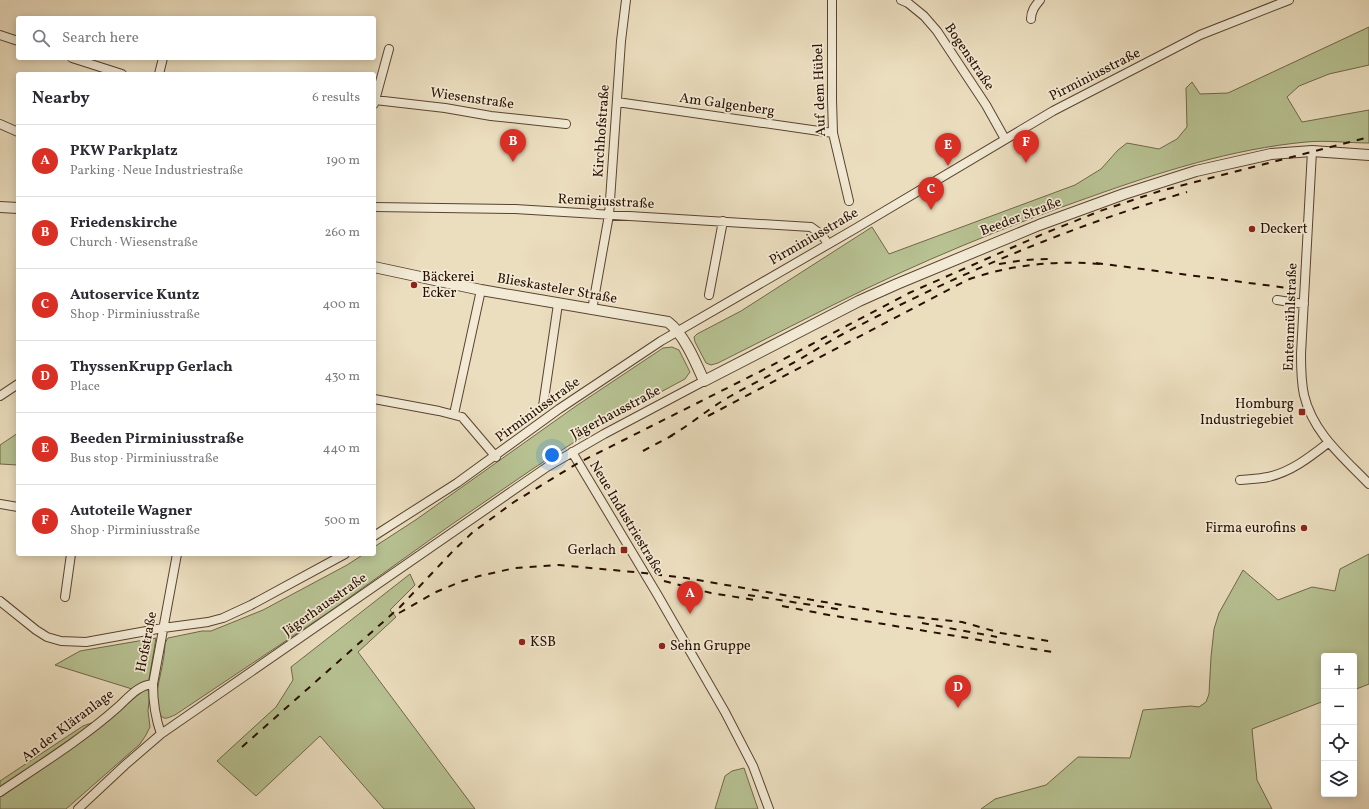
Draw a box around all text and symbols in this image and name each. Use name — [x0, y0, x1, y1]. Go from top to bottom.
search box — [16, 16, 376, 60]
street label: Bogenstraße — [940, 20, 999, 95]
icon: search — [30, 27, 52, 49]
text: Search here — [62, 28, 139, 49]
street label: Auf dem Hübel — [809, 43, 831, 137]
street label: Pirminiusstraße — [1046, 44, 1144, 106]
street label: Wiesenstraße — [429, 84, 515, 114]
street label: Kirchhofstraße — [589, 84, 615, 178]
text: Nearby — [32, 87, 90, 110]
text: 6 results — [312, 89, 360, 107]
street label: Am Galgenberg — [678, 89, 776, 121]
pin: B — [500, 129, 526, 162]
pin: F — [1013, 130, 1039, 163]
pin: E — [935, 133, 961, 166]
text: PKW Parkplatz — [70, 141, 178, 162]
text: A — [40, 152, 50, 170]
text: 190 m — [326, 152, 360, 170]
text: Parking · Neue Industriestraße — [70, 162, 243, 180]
pin: C — [918, 177, 944, 210]
street label: Remigiusstraße — [557, 190, 655, 214]
street label: Beeder Straße — [978, 193, 1065, 241]
street label: Pirminiusstraße — [766, 204, 862, 270]
text: Friedenskirche — [70, 213, 177, 234]
place label: Deckert — [1260, 220, 1308, 239]
text: B — [41, 224, 49, 242]
text: 260 m — [325, 224, 360, 242]
marker: Deckert — [1247, 224, 1257, 234]
text: Church · Wiesenstraße — [70, 234, 198, 252]
street label: Entenmühlstraße — [1280, 262, 1302, 371]
place label: Bäckerei Ecker — [422, 268, 474, 303]
street label: Blieskasteler Straße — [495, 269, 619, 309]
marker: Bäckerei Ecker — [409, 280, 419, 290]
text: Autoservice Kuntz — [70, 285, 199, 306]
text: C — [41, 296, 49, 314]
text: 400 m — [323, 296, 360, 314]
text: Shop · Pirminiusstraße — [70, 306, 200, 324]
text: ThyssenKrupp Gerlach — [70, 357, 233, 378]
text: D — [40, 368, 50, 386]
text: 430 m — [324, 368, 360, 386]
street label: Pirminiusstraße — [492, 373, 584, 447]
text: Place — [70, 378, 100, 396]
street label: Jägerhausstraße — [568, 381, 665, 445]
place label: Homburg Industriegebiet — [1200, 395, 1294, 430]
marker: Homburg Industriegebiet — [1297, 407, 1307, 417]
text: Beeden Pirminiusstraße — [70, 429, 244, 450]
text: E — [41, 440, 49, 458]
text: 440 m — [323, 440, 360, 458]
your location — [542, 445, 562, 465]
text: Bus stop · Pirminiusstraße — [70, 450, 219, 468]
street label: Neue Industriestraße — [584, 457, 668, 579]
text: Autoteile Wagner — [70, 501, 192, 522]
text: F — [41, 512, 49, 530]
text: 500 m — [324, 512, 360, 530]
place label: Firma eurofins — [1205, 519, 1296, 538]
text: Shop · Pirminiusstraße — [70, 522, 200, 540]
marker: Firma eurofins — [1299, 523, 1309, 533]
place label: Gerlach — [568, 541, 616, 560]
marker: Gerlach — [619, 545, 629, 555]
street label: Jägerhausstraße — [279, 569, 371, 641]
pin: A — [677, 581, 703, 614]
street label: Hofstraße — [132, 610, 162, 674]
place label: KSB — [530, 633, 556, 652]
marker: KSB — [517, 637, 527, 647]
place label: Sehn Gruppe — [670, 637, 751, 656]
marker: Sehn Gruppe — [657, 641, 667, 651]
map controls — [1321, 653, 1357, 797]
button: + — [1321, 653, 1357, 689]
pin: D — [945, 675, 971, 708]
street label: An der Kläranlage — [18, 685, 118, 767]
button: − — [1321, 689, 1357, 725]
button: locate — [1321, 725, 1357, 761]
button: layers — [1321, 761, 1357, 797]

